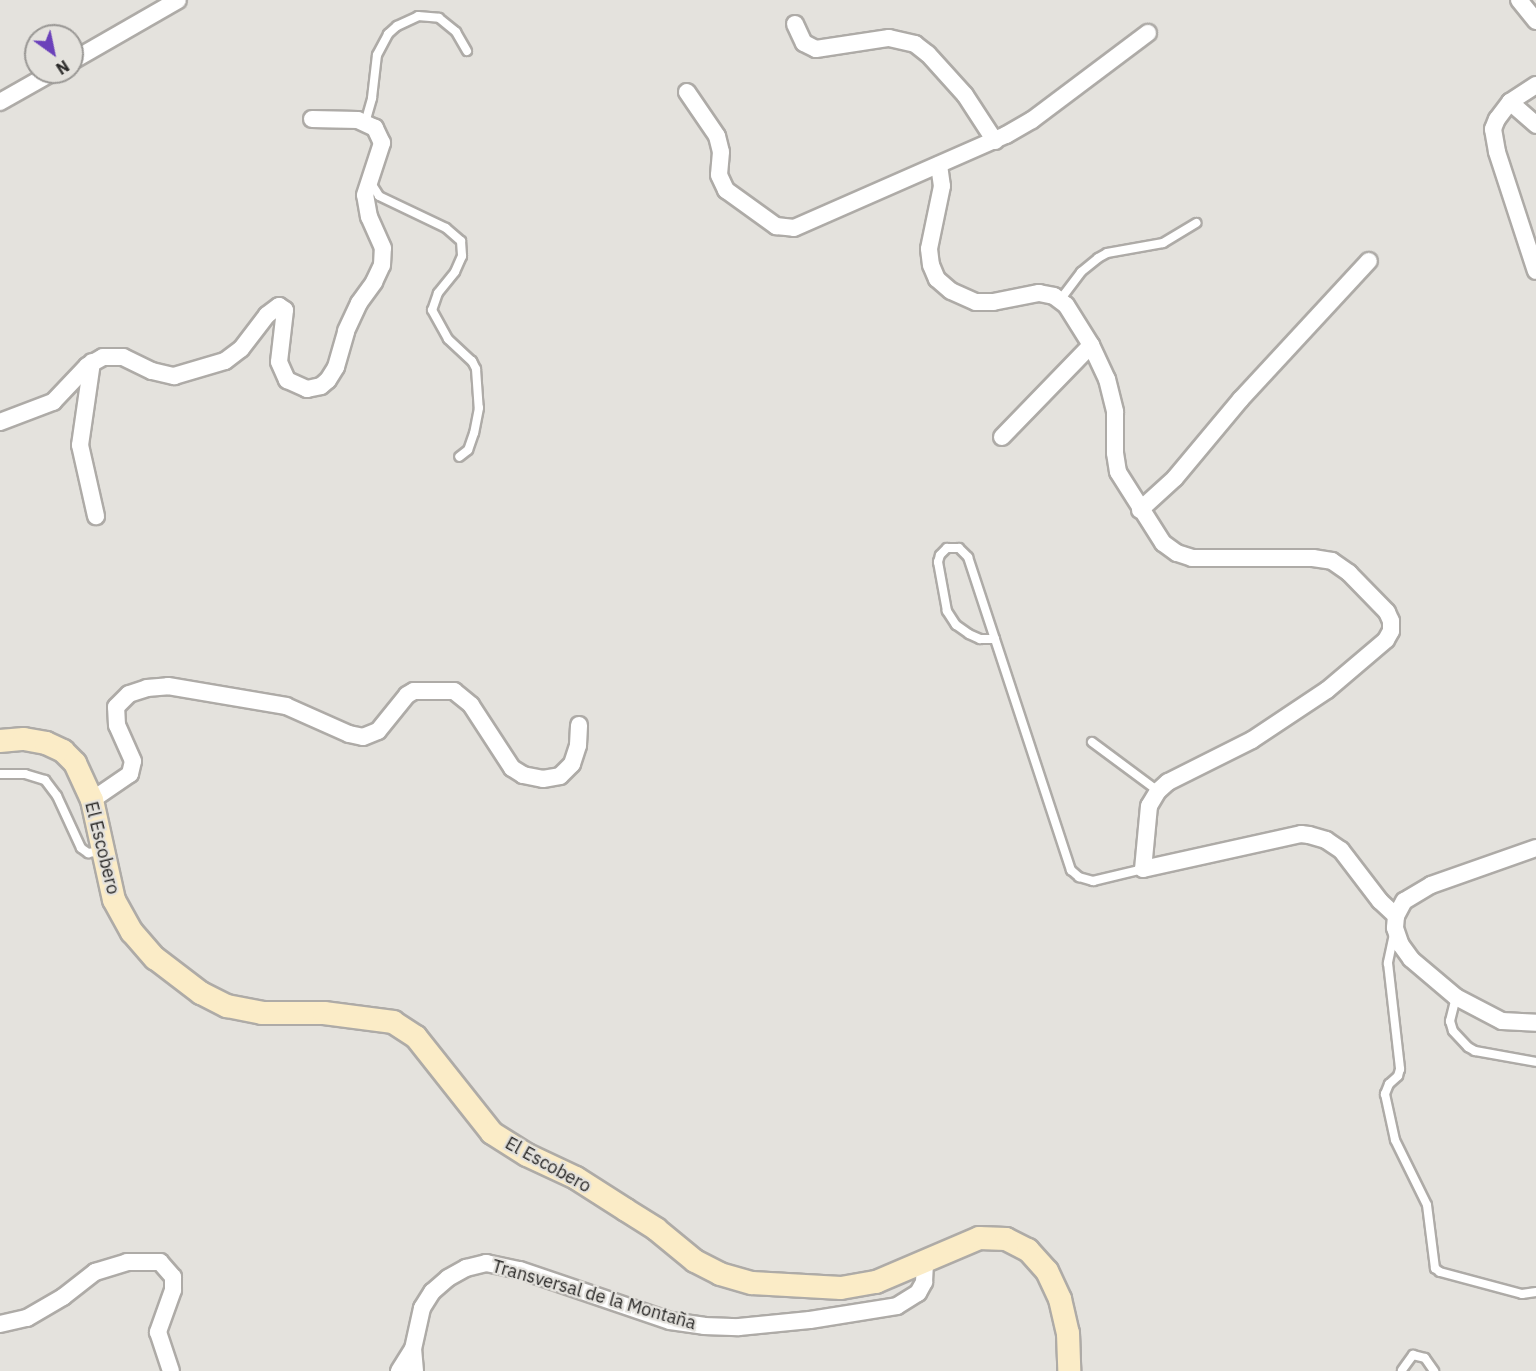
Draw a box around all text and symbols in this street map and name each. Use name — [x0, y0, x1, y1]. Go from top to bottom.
north arrow — [24, 24, 84, 84]
text: N — [52, 56, 73, 79]
street label: El Escobero — [80, 799, 124, 897]
street label: El Escobero — [501, 1133, 595, 1197]
street label: Transversal de la Montaña — [490, 1256, 698, 1334]

